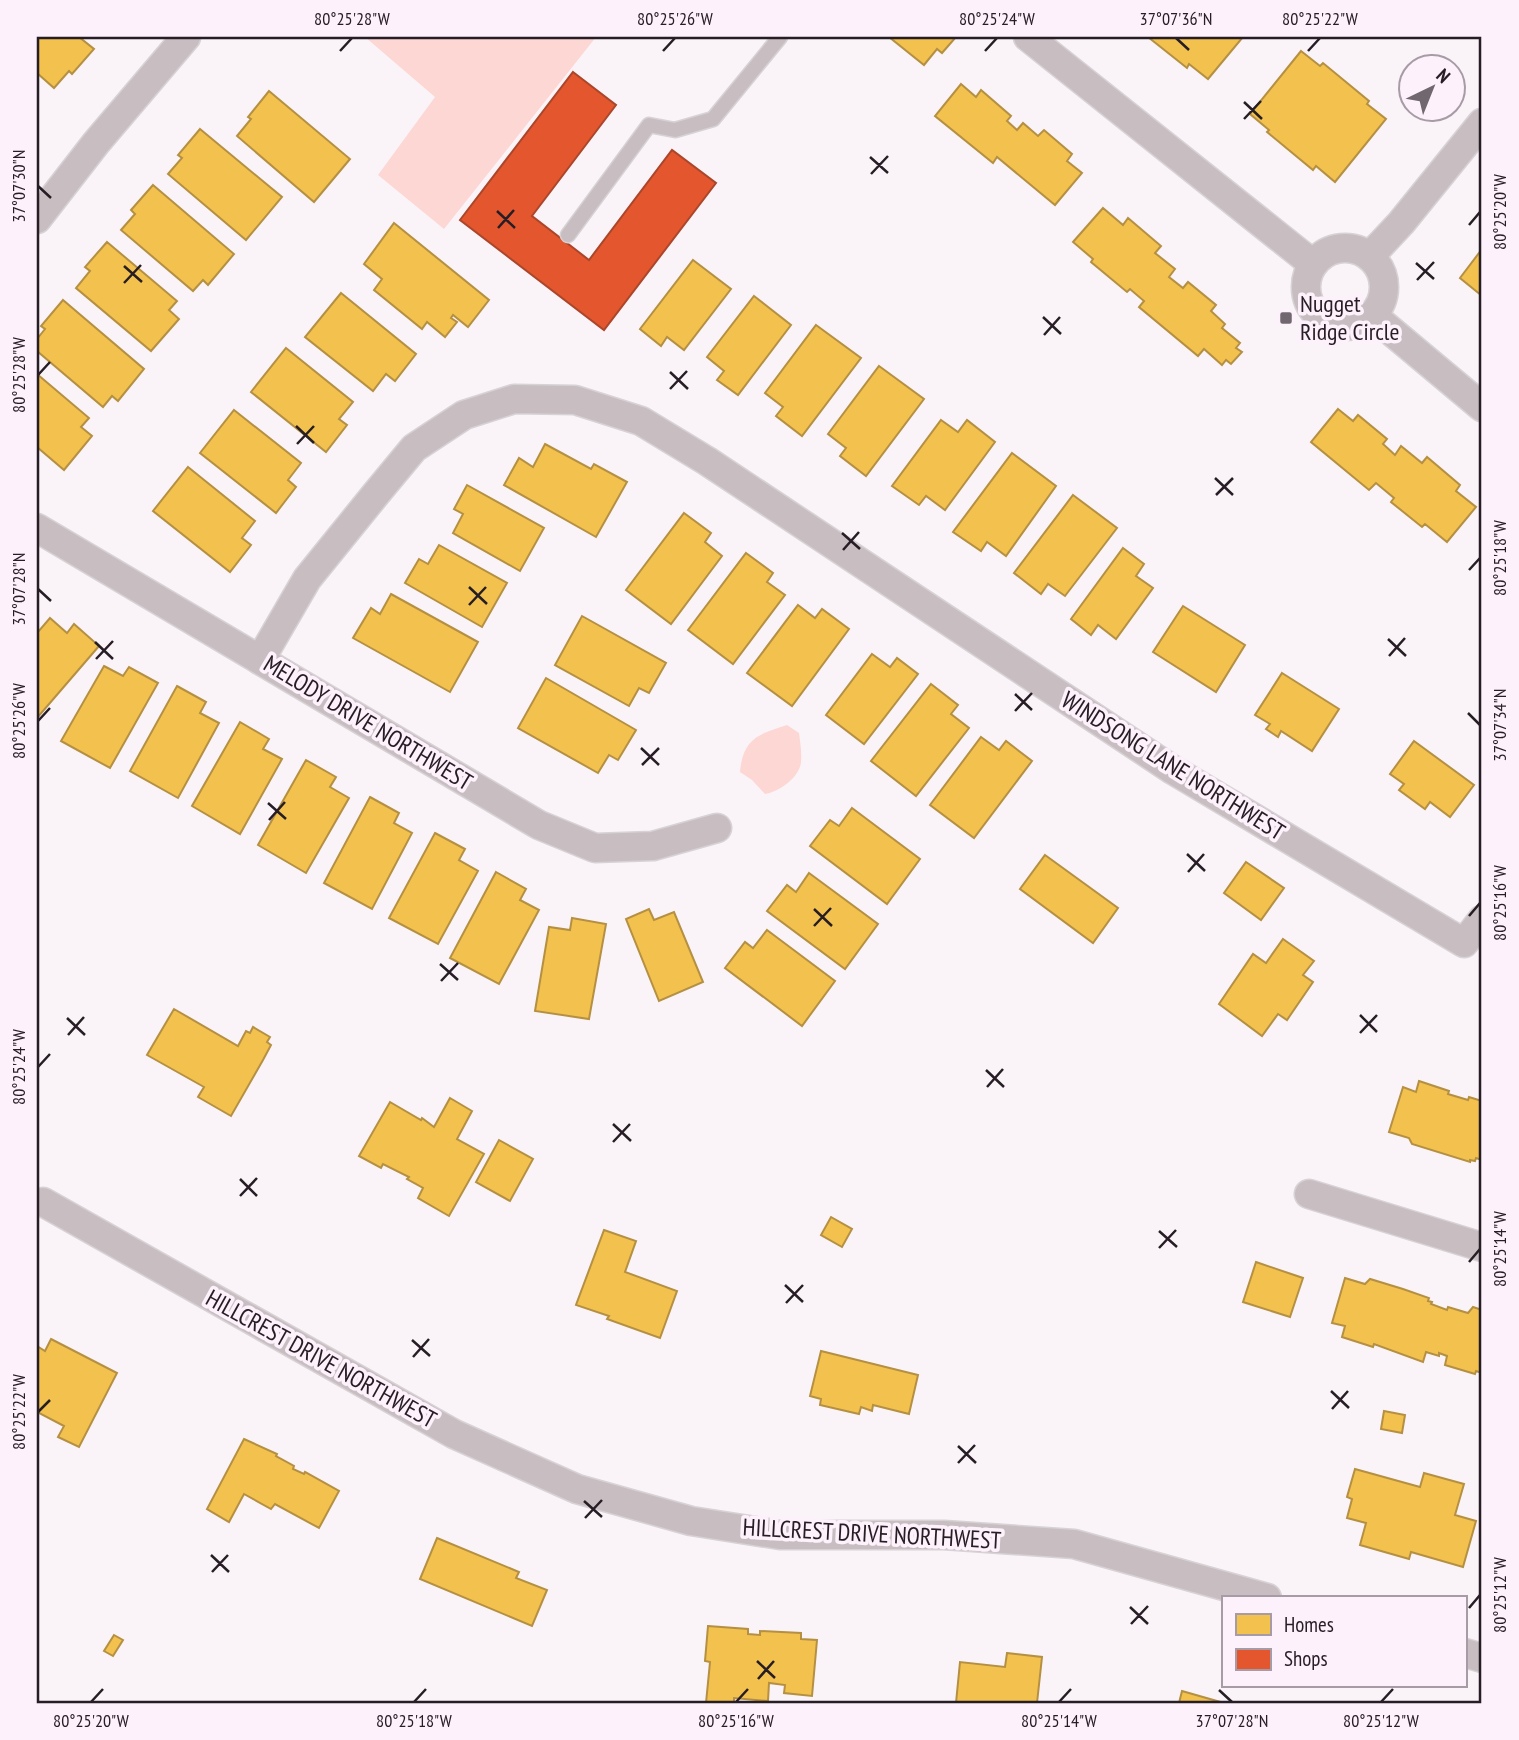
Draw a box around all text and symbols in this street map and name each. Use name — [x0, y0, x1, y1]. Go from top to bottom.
text: 80°25'28"W — [314, 7, 390, 30]
text: 80°25'26"W — [637, 7, 713, 30]
text: 80°25'24"W — [959, 7, 1035, 30]
text: 37°07'36"N — [1140, 7, 1212, 30]
text: 80°25'22"W — [1282, 7, 1358, 30]
north arrow — [1396, 52, 1466, 122]
text: N — [1432, 63, 1456, 88]
text: 37°07'30"N — [7, 150, 30, 222]
text: 80°25'20"W — [1488, 174, 1511, 250]
place label: Nugget Ridge Circle — [1300, 288, 1399, 347]
marker: Nugget Ridge Circle — [1278, 310, 1294, 326]
text: 80°25'28"W — [7, 337, 30, 413]
text: 80°25'18"W — [1488, 520, 1511, 596]
text: 37°07'28"N — [7, 553, 30, 625]
street label: MELODY DRIVE NORTHWEST — [258, 648, 479, 797]
text: 80°25'26"W — [7, 683, 30, 759]
street label: WINDSONG LANE NORTHWEST — [1056, 684, 1291, 847]
text: 37°07'34"N — [1488, 689, 1511, 761]
text: 80°25'16"W — [1488, 865, 1511, 941]
text: 80°25'24"W — [7, 1029, 30, 1105]
text: 80°25'14"W — [1488, 1211, 1511, 1287]
street label: HILLCREST DRIVE NORTHWEST — [201, 1282, 442, 1435]
text: 80°25'22"W — [7, 1374, 30, 1450]
street label: HILLCREST DRIVE NORTHWEST — [742, 1511, 1002, 1556]
text: 80°25'12"W — [1488, 1557, 1511, 1633]
legend — [1222, 1596, 1466, 1688]
text: Homes — [1284, 1611, 1334, 1638]
text: Shops — [1284, 1645, 1328, 1672]
text: 80°25'20"W — [53, 1709, 129, 1732]
text: 80°25'18"W — [376, 1709, 452, 1732]
text: 80°25'16"W — [698, 1709, 774, 1732]
text: 80°25'14"W — [1021, 1709, 1097, 1732]
text: 37°07'28"N — [1196, 1709, 1268, 1732]
text: 80°25'12"W — [1343, 1709, 1419, 1732]

